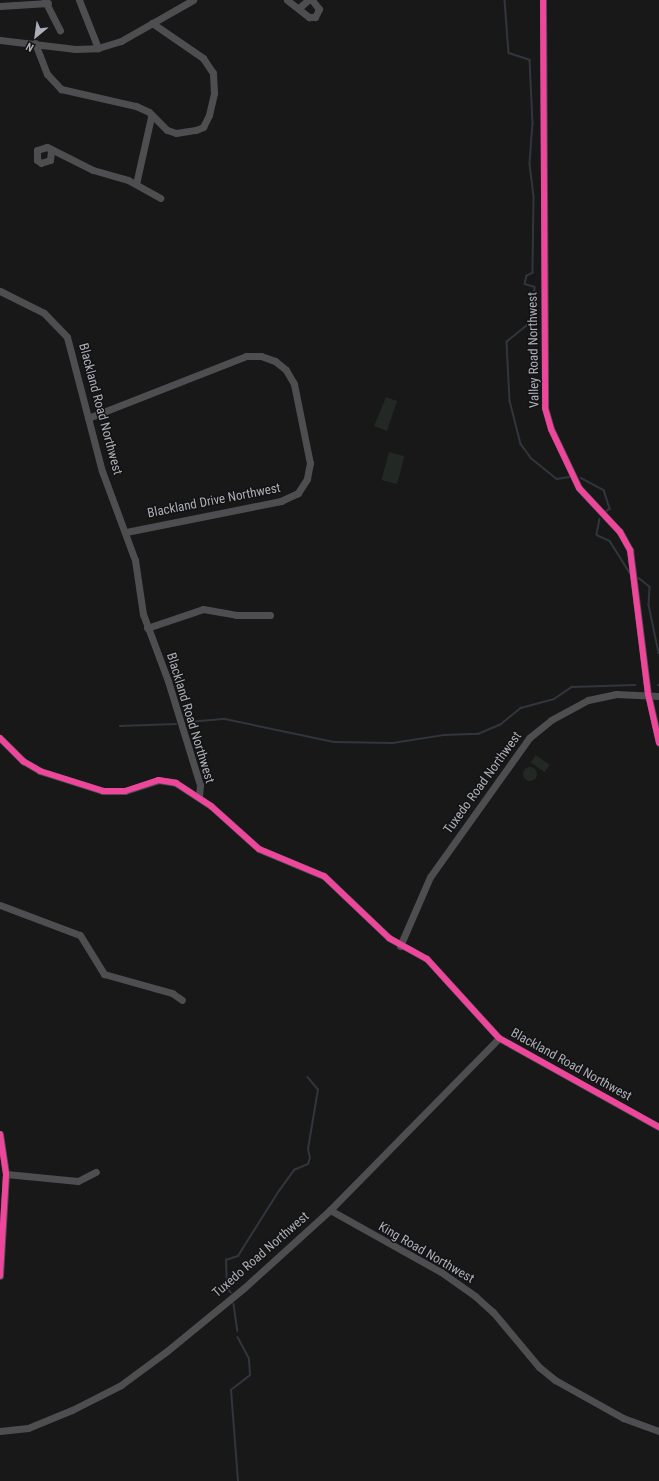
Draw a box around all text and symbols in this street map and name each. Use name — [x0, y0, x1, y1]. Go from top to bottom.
north arrow — [16, 16, 56, 56]
text: N — [24, 40, 36, 54]
street label: Valley Road Northwest — [525, 292, 543, 408]
street label: Blackland Road Northwest — [75, 342, 125, 476]
street label: Blackland Drive Northwest — [146, 480, 282, 522]
street label: Blackland Road Northwest — [163, 651, 217, 785]
street label: Tuxedo Road Northwest — [441, 729, 525, 837]
street label: Blackland Road Northwest — [508, 1025, 634, 1105]
street label: Tuxedo Road Northwest — [210, 1209, 312, 1301]
street label: King Road Northwest — [375, 1219, 477, 1287]

